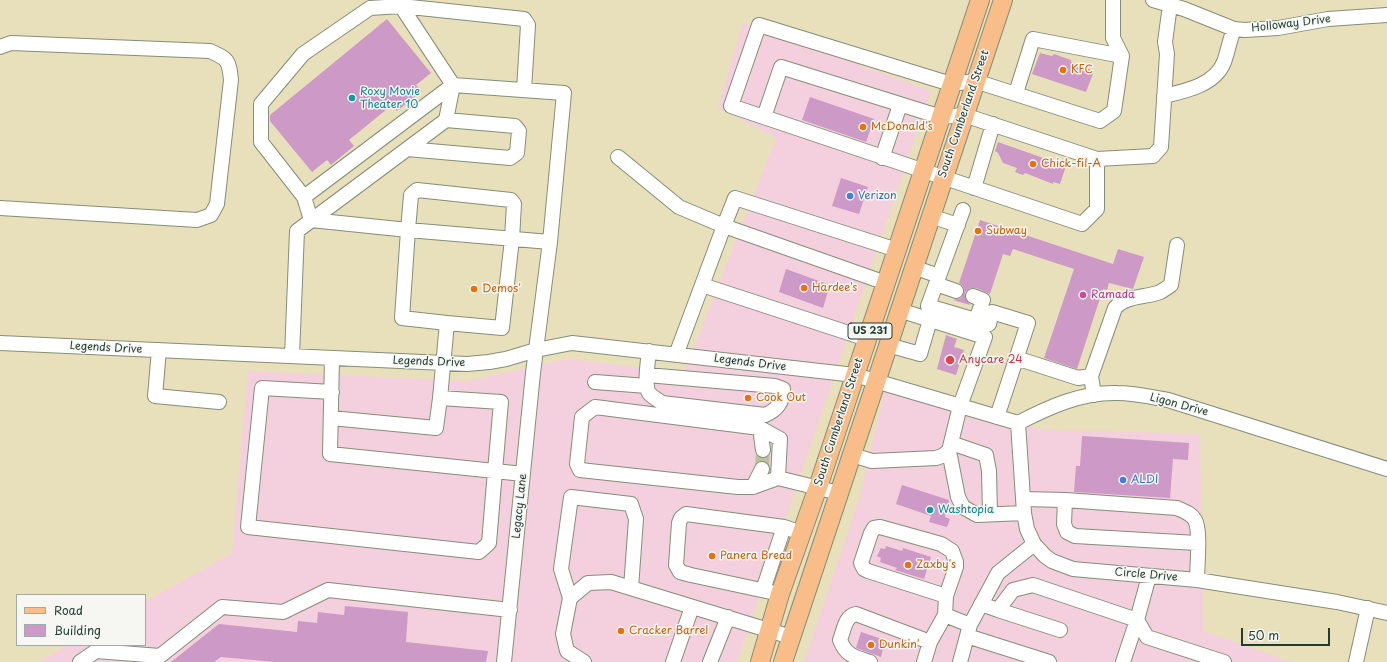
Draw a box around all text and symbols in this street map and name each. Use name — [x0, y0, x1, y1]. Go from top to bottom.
street label: Holloway Drive — [1251, 13, 1331, 35]
street label: South Cumberland Street — [936, 48, 992, 180]
place label: KFC — [1071, 63, 1093, 77]
marker: KFC — [1058, 65, 1068, 75]
place label: Roxy Movie Theater 10 — [360, 85, 420, 111]
marker: Roxy Movie Theater 10 — [347, 93, 357, 103]
place label: McDonald's — [871, 120, 933, 134]
marker: McDonald's — [858, 122, 868, 132]
place label: Chick-fil-A — [1041, 157, 1101, 171]
marker: Chick-fil-A — [1028, 159, 1038, 169]
place label: Verizon — [858, 189, 897, 203]
marker: Verizon — [845, 191, 855, 201]
place label: Subway — [986, 224, 1027, 238]
marker: Subway — [973, 226, 983, 236]
place label: Hardee's — [812, 281, 857, 295]
place label: Demos' — [482, 282, 521, 296]
marker: Hardee's — [799, 283, 809, 293]
marker: Demos' — [469, 284, 479, 294]
place label: Ramada — [1091, 288, 1135, 302]
marker: Ramada — [1078, 290, 1088, 300]
road number: US 231 — [848, 323, 892, 339]
street label: Legends Drive — [69, 340, 143, 356]
street label: Legends Drive — [713, 352, 787, 374]
place label: Anycare 24 — [959, 353, 1023, 367]
street label: Legends Drive — [392, 354, 466, 370]
marker: Anycare 24 — [944, 354, 956, 366]
street label: South Cumberland Street — [812, 356, 866, 488]
place label: Cook Out — [756, 391, 806, 405]
street label: Ligon Drive — [1148, 391, 1210, 419]
marker: Cook Out — [743, 393, 753, 403]
street label: Legacy Lane — [510, 473, 530, 539]
place label: ALDI — [1131, 473, 1158, 487]
marker: ALDI — [1118, 475, 1128, 485]
place label: Washtopia — [938, 503, 994, 517]
marker: Washtopia — [925, 505, 935, 515]
place label: Panera Bread — [720, 549, 792, 563]
marker: Panera Bread — [707, 551, 717, 561]
place label: Zaxby's — [916, 558, 956, 572]
marker: Zaxby's — [903, 560, 913, 570]
street label: Circle Drive — [1114, 566, 1178, 584]
legend — [16, 594, 146, 646]
text: Road — [54, 601, 83, 619]
scale bar — [1243, 620, 1332, 646]
text: Building — [54, 621, 101, 639]
place label: Cracker Barrel — [629, 624, 708, 638]
marker: Cracker Barrel — [616, 626, 626, 636]
text: 50 m — [1248, 626, 1279, 644]
place label: Dunkin' — [879, 638, 920, 652]
marker: Dunkin' — [866, 640, 876, 650]

